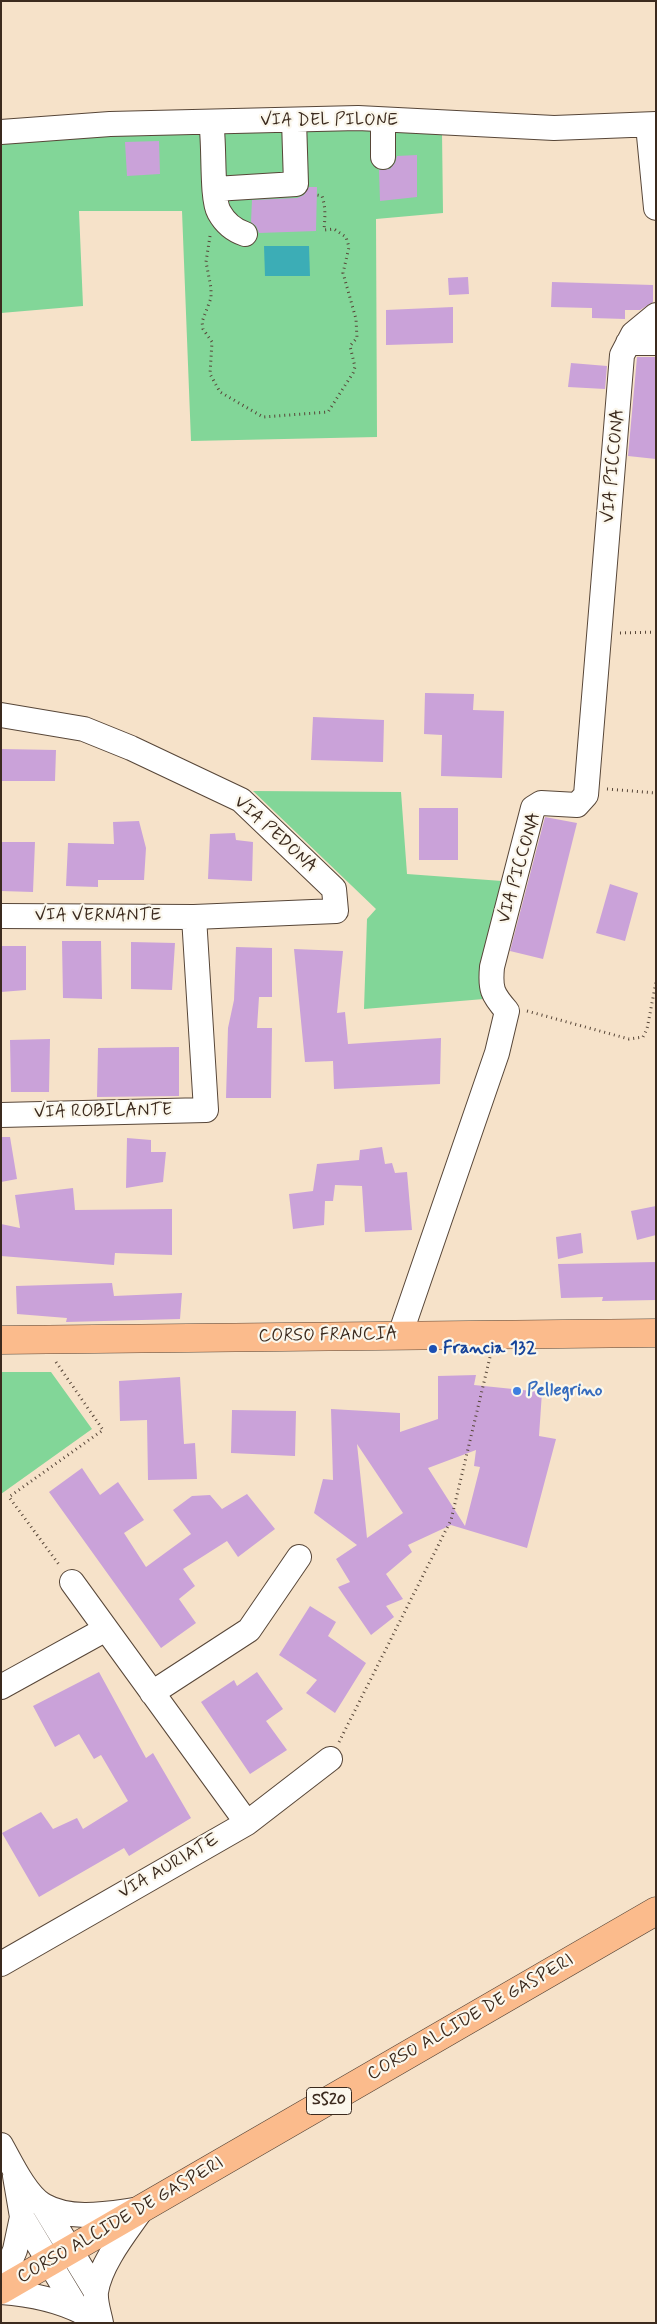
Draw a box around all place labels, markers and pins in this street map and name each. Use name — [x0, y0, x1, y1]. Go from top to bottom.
place label: Francia 132 — [443, 1338, 536, 1360]
marker: Francia 132 — [427, 1343, 439, 1355]
place label: Pellegrino — [527, 1380, 602, 1402]
marker: Pellegrino — [511, 1385, 523, 1397]

